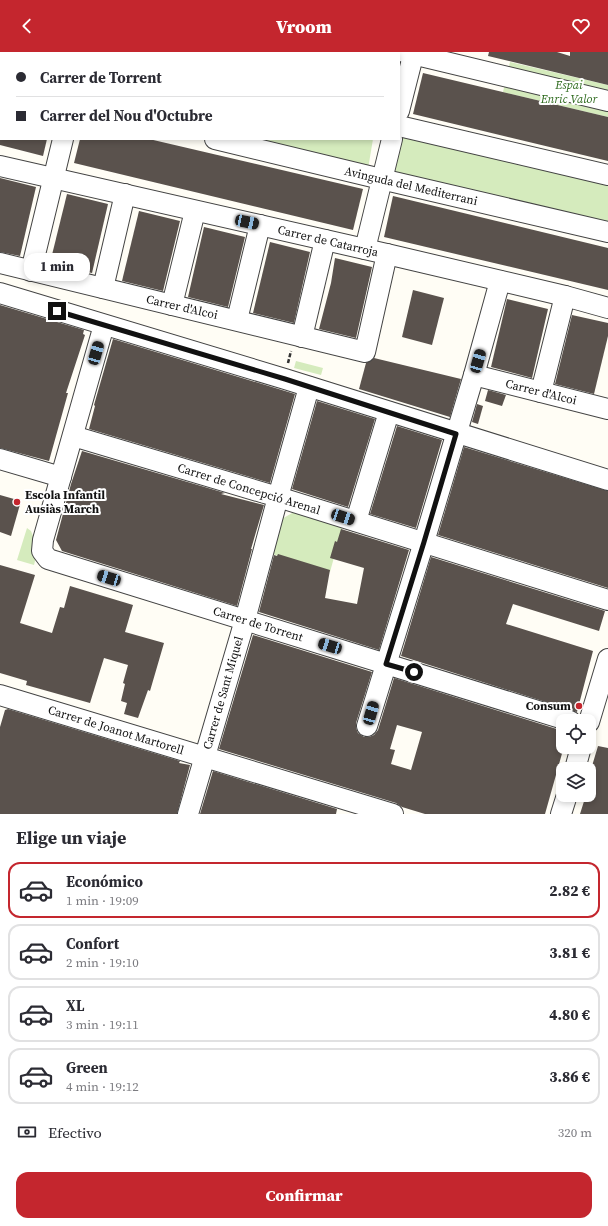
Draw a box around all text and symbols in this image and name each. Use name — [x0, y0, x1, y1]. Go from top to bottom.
text: Vroom — [276, 14, 332, 39]
icon: back — [16, 15, 38, 37]
icon: heart — [570, 15, 592, 37]
text: Carrer de Torrent — [40, 67, 162, 88]
park label: Espai Enric Valor — [540, 77, 598, 107]
text: Carrer del Nou d'Octubre — [40, 105, 213, 126]
street label: Avinguda del Mediterrani — [343, 163, 479, 209]
car — [234, 214, 260, 230]
street label: Carrer de Catarroja — [276, 222, 381, 261]
callout: 1 min — [24, 253, 90, 281]
text: 1 min — [40, 258, 74, 275]
street label: Carrer d'Alcoi — [145, 291, 220, 323]
route end — [48, 302, 66, 320]
car — [87, 340, 105, 366]
car — [469, 348, 487, 374]
street label: Carrer d'Alcoi — [504, 375, 579, 409]
street label: Carrer de Concepció Arenal — [176, 460, 323, 518]
place label: Escola Infantil Ausiàs March — [25, 487, 105, 517]
marker: Escola Infantil Ausiàs March — [12, 497, 22, 507]
car — [330, 508, 356, 526]
car — [96, 569, 122, 587]
street label: Carrer de Torrent — [211, 603, 305, 645]
street label: Carrer de Sant Miquel — [199, 634, 247, 751]
car — [317, 637, 343, 655]
route start — [405, 663, 423, 681]
place label: Consum — [526, 698, 571, 714]
car — [362, 700, 380, 726]
marker: Consum — [574, 701, 584, 711]
street label: Carrer de Joanot Martorell — [46, 702, 186, 758]
map controls — [556, 714, 596, 802]
button: locate — [556, 714, 596, 754]
button: layers — [556, 762, 596, 802]
text: Elige un viaje — [16, 825, 126, 850]
text: Económico — [66, 871, 143, 892]
icon: car — [18, 872, 54, 908]
text: 2.82 € — [549, 880, 590, 901]
text: 1 min · 19:09 — [66, 892, 139, 909]
text: Confort — [66, 933, 119, 954]
icon: car — [18, 934, 54, 970]
text: 3.81 € — [549, 942, 590, 963]
text: 2 min · 19:10 — [66, 954, 139, 971]
text: XL — [66, 995, 85, 1016]
icon: car — [18, 996, 54, 1032]
text: 4.80 € — [549, 1004, 590, 1025]
text: 3 min · 19:11 — [66, 1016, 139, 1033]
text: Green — [66, 1057, 108, 1078]
icon: car — [18, 1058, 54, 1094]
text: 3.86 € — [549, 1066, 590, 1087]
text: 4 min · 19:12 — [66, 1078, 139, 1095]
icon: cash — [16, 1121, 38, 1143]
text: Efectivo — [48, 1122, 102, 1143]
text: 320 m — [558, 1124, 592, 1141]
button: Confirmar — [16, 1172, 592, 1218]

